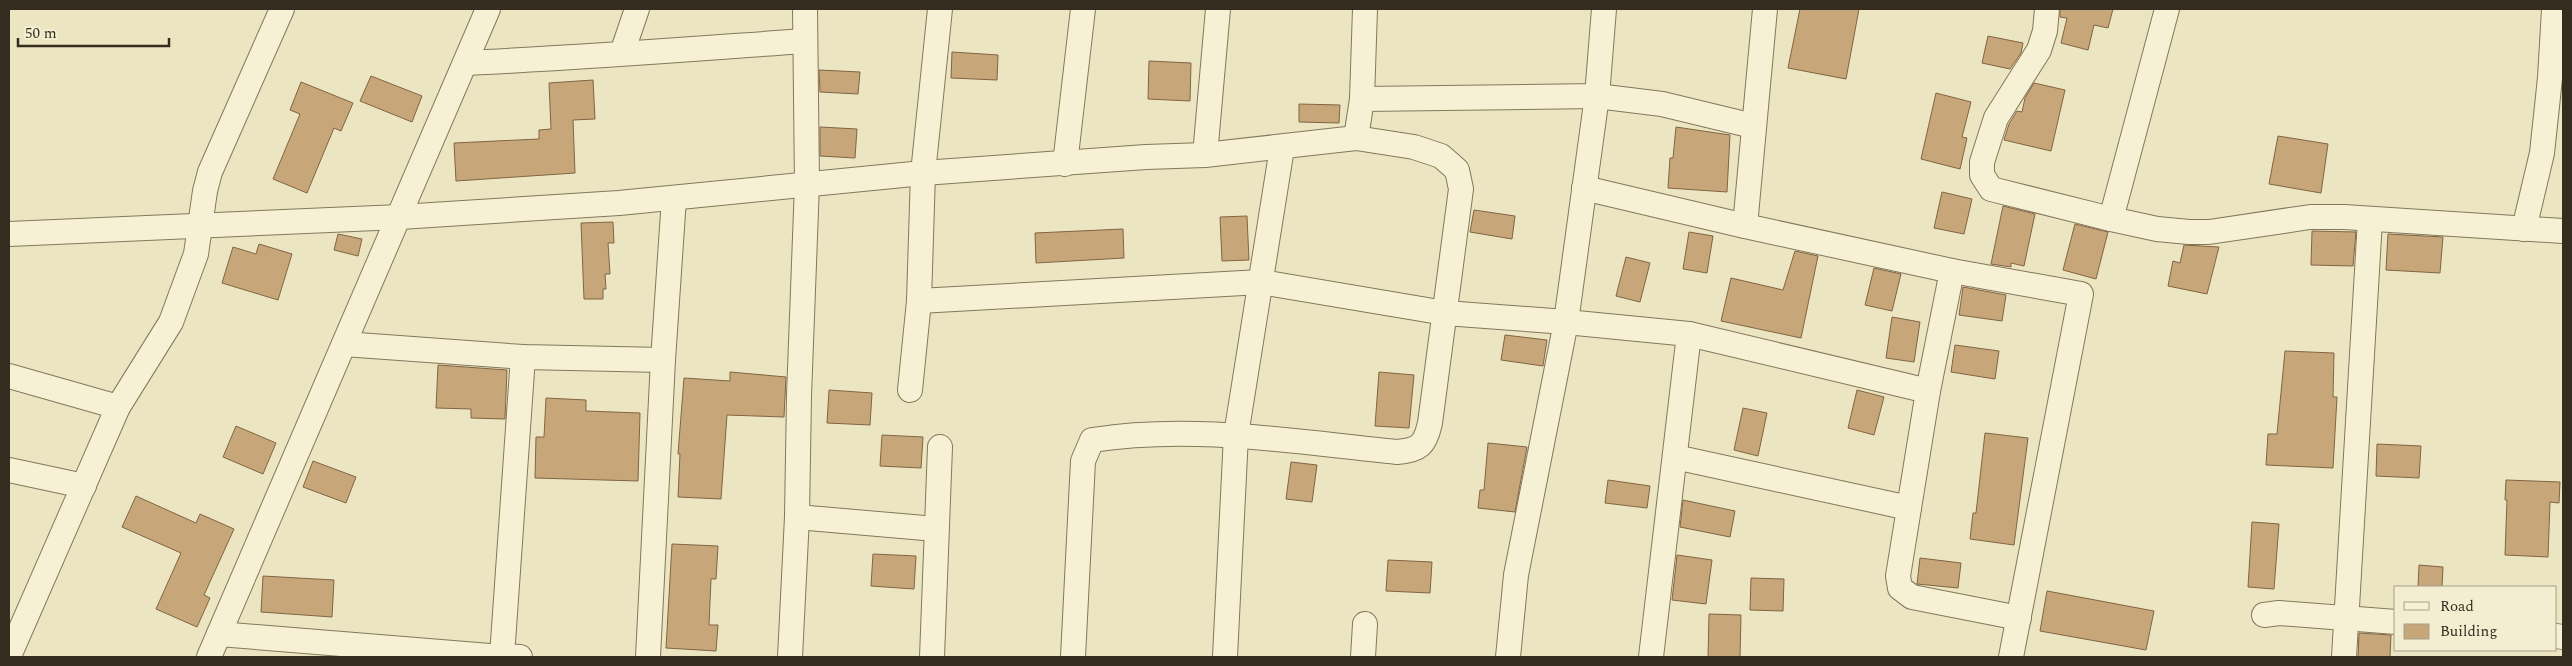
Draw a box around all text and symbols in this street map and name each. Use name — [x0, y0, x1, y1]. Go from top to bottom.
scale bar — [18, 15, 169, 47]
text: 50 m — [25, 22, 57, 45]
legend — [2394, 586, 2557, 651]
text: Road — [2440, 595, 2474, 618]
text: Building — [2440, 620, 2497, 643]

